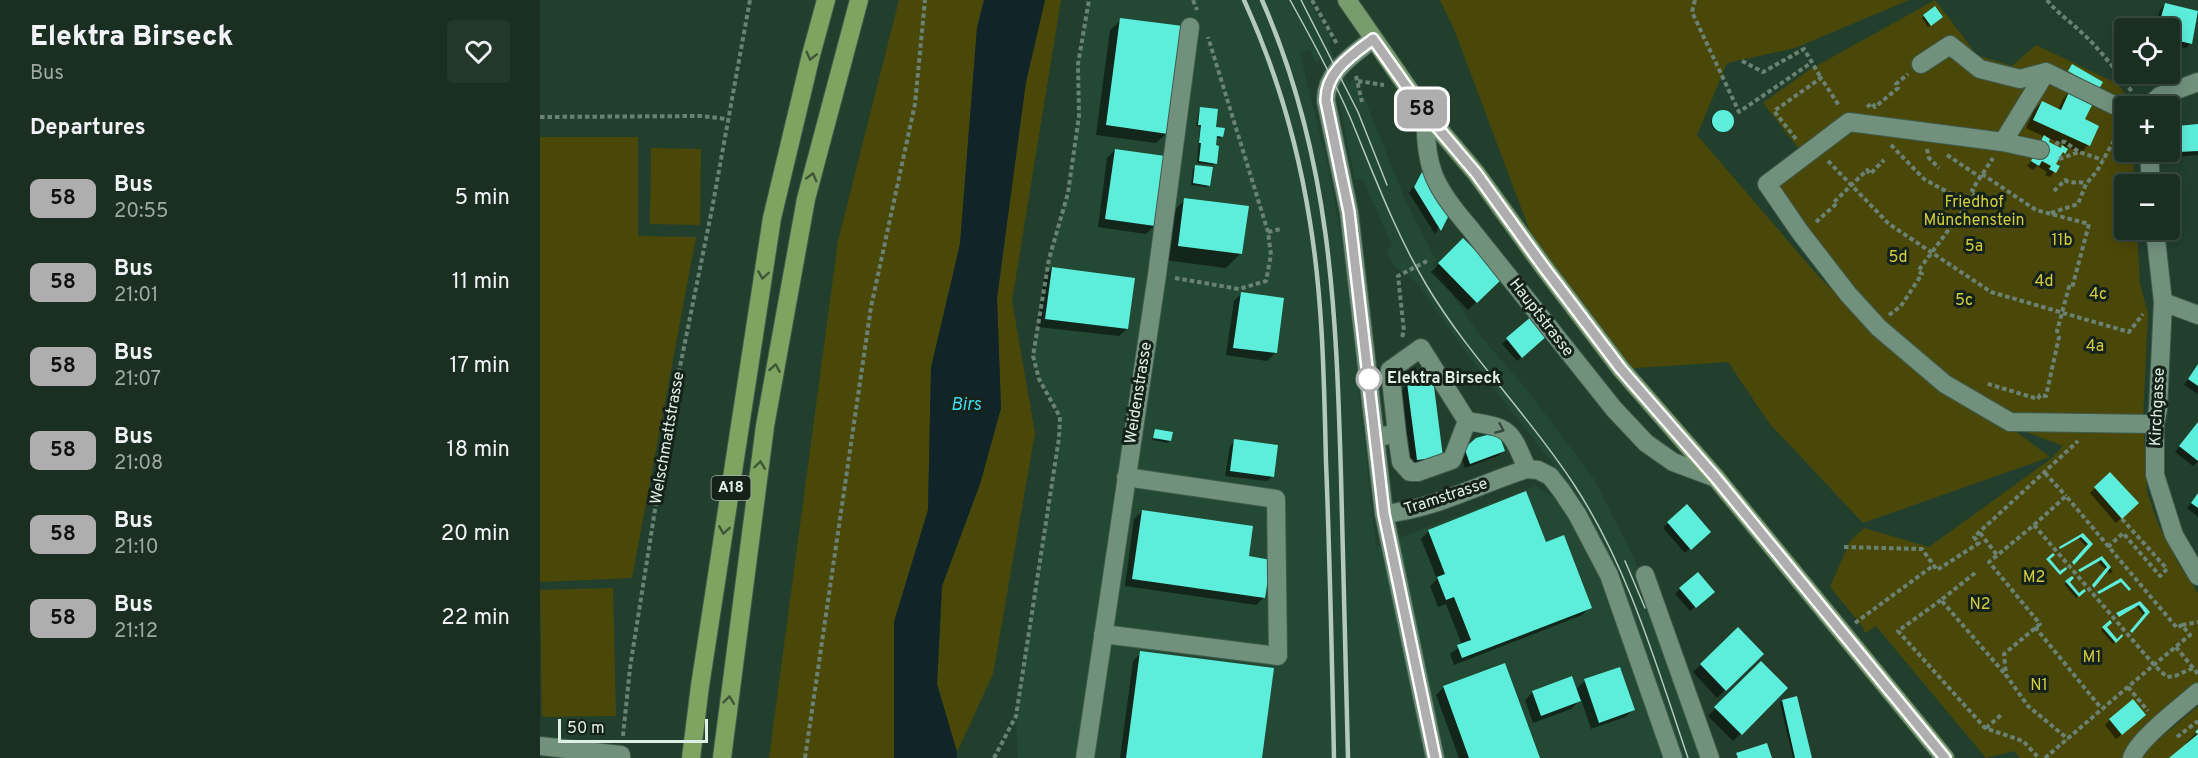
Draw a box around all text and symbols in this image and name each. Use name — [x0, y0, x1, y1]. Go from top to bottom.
map controls — [2114, 18, 2180, 240]
button: locate — [2114, 18, 2180, 84]
text: Elektra Birseck — [30, 20, 233, 56]
button: heart — [447, 20, 510, 83]
one-way arrow — [805, 51, 818, 61]
text: Bus — [30, 61, 64, 87]
line badge: 58 — [1395, 90, 1449, 128]
text: 58 — [1409, 96, 1435, 123]
button: + — [2114, 96, 2180, 162]
text: Departures — [30, 115, 146, 142]
text: Bus — [114, 172, 153, 199]
one-way arrow — [805, 172, 817, 183]
button: − — [2114, 174, 2180, 240]
text: 58 — [50, 185, 76, 212]
text: 5 min — [455, 185, 510, 212]
park label: Friedhof Münchenstein — [1923, 193, 2025, 231]
text: 20:55 — [114, 199, 168, 225]
park label: 11b — [2052, 231, 2072, 251]
park label: 5a — [1965, 237, 1983, 257]
park label: 5d — [1889, 248, 1907, 268]
text: Bus — [114, 256, 153, 283]
text: 58 — [50, 269, 76, 296]
text: 11 min — [452, 269, 510, 296]
one-way arrow — [758, 271, 770, 280]
park label: 4d — [2035, 272, 2053, 292]
street label: Hauptstrasse — [1504, 275, 1578, 361]
text: 21:01 — [114, 283, 159, 309]
park label: 4c — [2089, 285, 2107, 305]
park label: 5c — [1955, 291, 1973, 311]
park label: 4a — [2086, 337, 2104, 357]
text: Bus — [114, 340, 153, 367]
street label: Weidenstrasse — [1121, 341, 1157, 445]
text: 58 — [50, 353, 76, 380]
text: 17 min — [450, 353, 510, 380]
one-way arrow — [769, 364, 781, 373]
marker: Elektra Birseck — [1356, 366, 1382, 392]
text: 21:07 — [114, 367, 161, 393]
street label: Kirchgasse — [2146, 367, 2170, 447]
place label: Elektra Birseck — [1387, 369, 1501, 389]
street label: Welschmattstrasse — [646, 370, 690, 506]
water label: Birs — [951, 394, 982, 417]
one-way arrow — [1494, 422, 1505, 434]
text: Bus — [114, 424, 153, 451]
text: 58 — [50, 437, 76, 464]
text: 18 min — [447, 437, 510, 464]
text: 21:08 — [114, 451, 163, 477]
one-way arrow — [753, 460, 765, 469]
street label: Tramstrasse — [1402, 474, 1490, 520]
road number: A18 — [712, 476, 750, 500]
text: Bus — [114, 508, 153, 535]
text: 58 — [50, 521, 76, 548]
text: 20 min — [441, 521, 510, 548]
one-way arrow — [719, 526, 731, 535]
text: 21:10 — [114, 535, 159, 561]
park label: M2 — [2023, 568, 2045, 588]
text: Bus — [114, 592, 153, 619]
park label: N2 — [1969, 595, 1991, 615]
text: 58 — [50, 605, 76, 632]
text: 22 min — [441, 605, 510, 632]
text: 21:12 — [114, 619, 158, 645]
park label: M1 — [2083, 648, 2101, 668]
park label: N1 — [2030, 676, 2048, 696]
one-way arrow — [723, 695, 735, 705]
scale bar — [558, 716, 708, 744]
text: 50 m — [567, 719, 605, 739]

